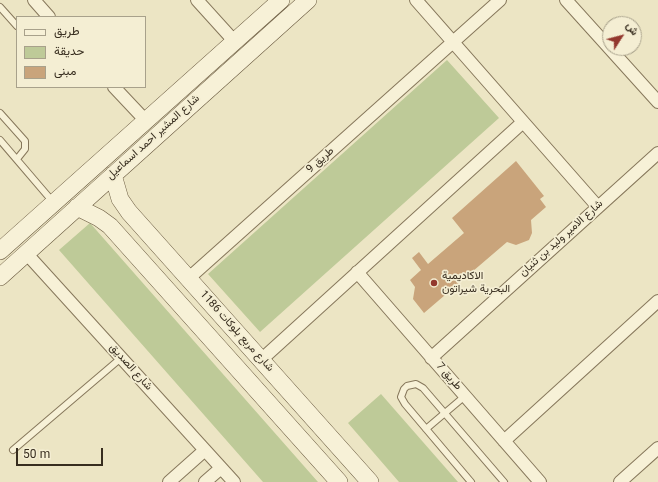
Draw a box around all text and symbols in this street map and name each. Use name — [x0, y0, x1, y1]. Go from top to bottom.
legend — [16, 16, 146, 88]
north arrow — [602, 16, 642, 56]
text: ش — [621, 19, 642, 40]
text: طريق — [54, 23, 79, 41]
text: حديقة — [54, 43, 84, 61]
text: مبنى — [54, 63, 76, 81]
street label: شارع المشير احمد اسماعيل — [105, 93, 203, 183]
street label: طريق 9 — [305, 145, 337, 177]
street label: شارع الامير وليد بن ثنيان — [517, 198, 607, 280]
place label: الاكاديمية البحرية شيراتون — [442, 270, 510, 296]
marker: الاكاديمية البحرية شيراتون — [429, 278, 439, 288]
street label: شارع مربع بلوكات 1186 — [196, 289, 276, 375]
street label: شارع الصديق — [106, 342, 154, 394]
street label: طريق 7 — [432, 360, 464, 394]
scale bar — [18, 440, 105, 466]
text: 50 m — [23, 446, 50, 464]

